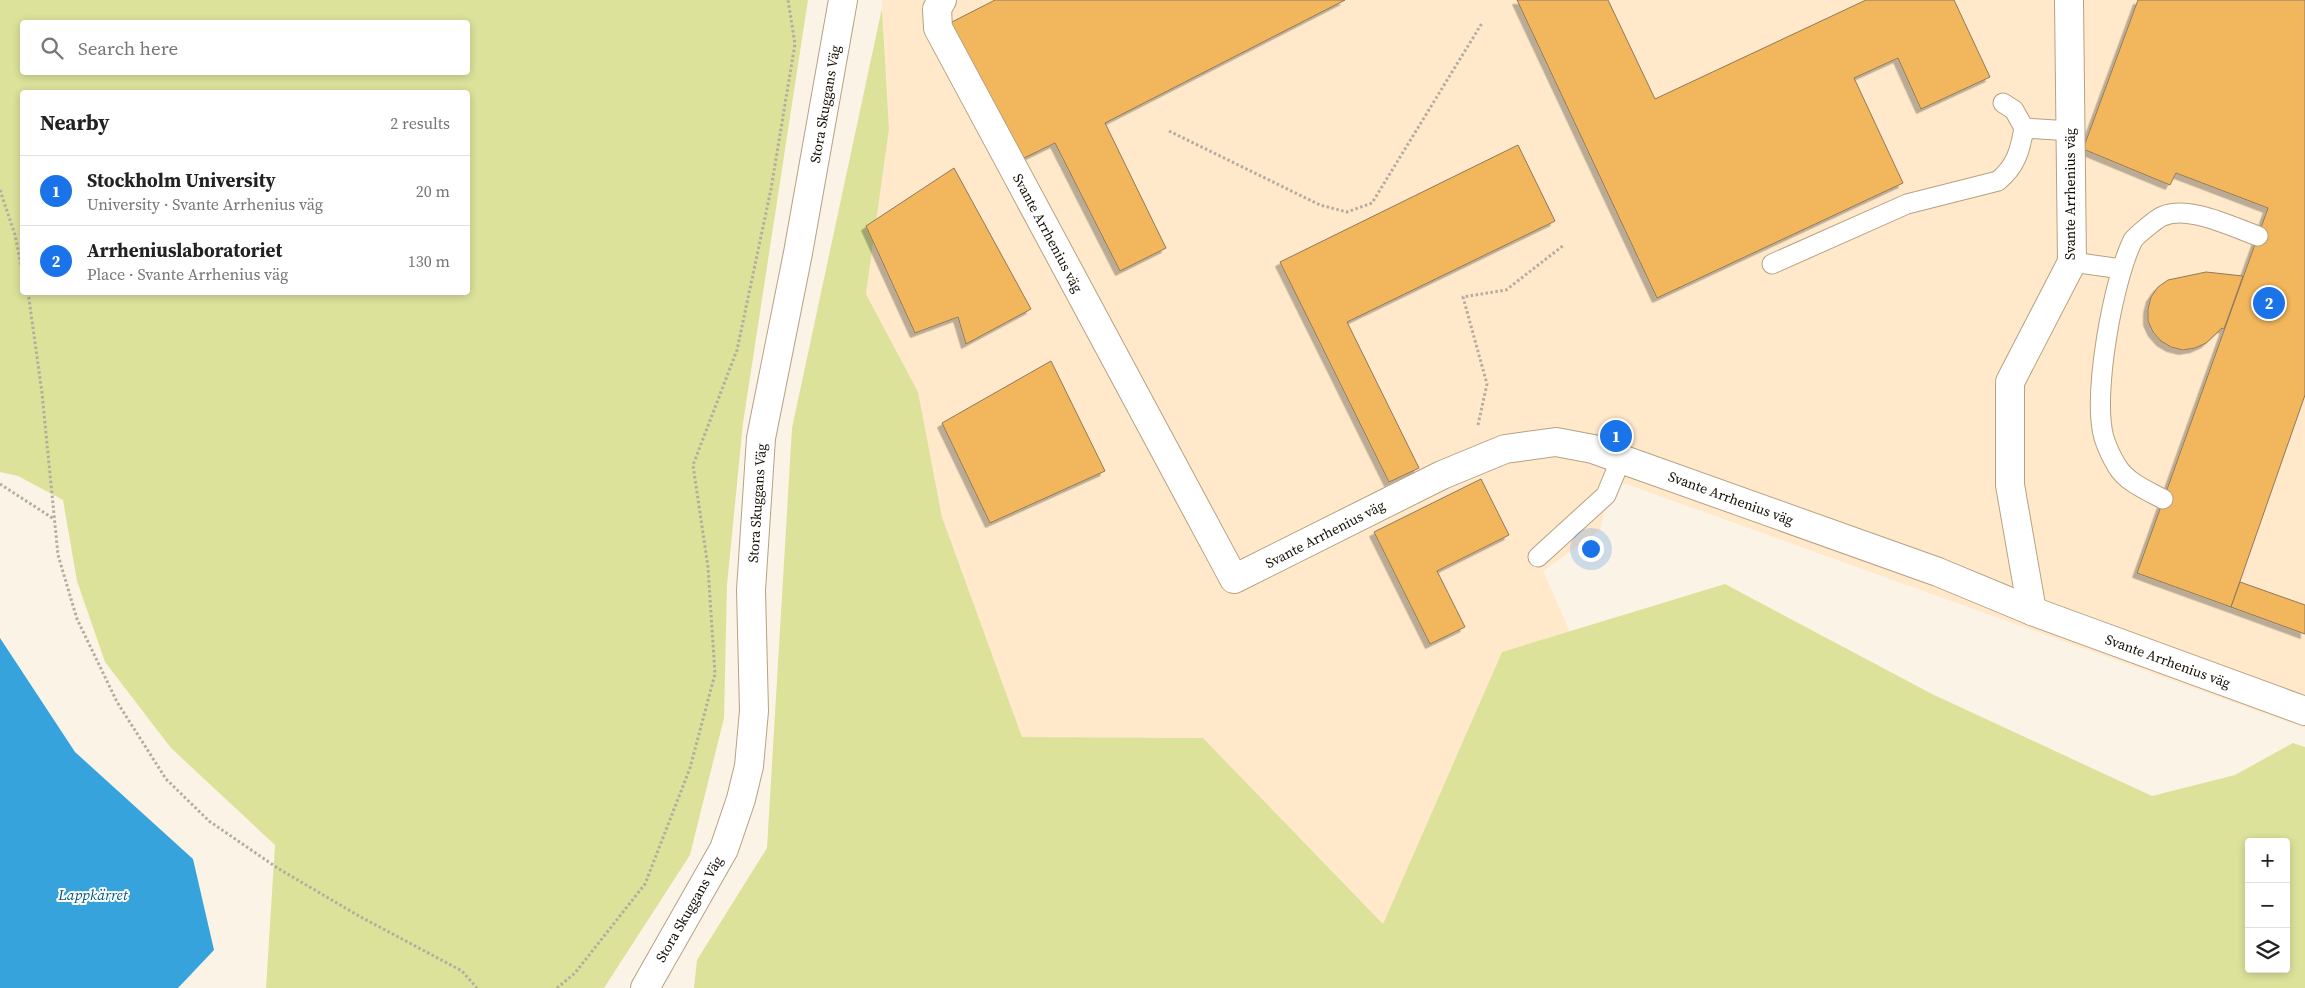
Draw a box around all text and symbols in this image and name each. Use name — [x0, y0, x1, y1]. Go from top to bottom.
search box — [20, 20, 470, 75]
icon: search — [38, 34, 66, 62]
text: Search here — [78, 35, 178, 61]
street label: Stora Skuggans Väg — [805, 43, 845, 165]
text: Nearby — [40, 108, 110, 137]
text: 2 results — [390, 112, 450, 134]
street label: Svante Arrhenius väg — [2060, 128, 2080, 260]
text: Stockholm University — [87, 167, 276, 193]
street label: Svante Arrhenius väg — [1008, 170, 1088, 296]
text: 1 — [52, 180, 60, 202]
text: 20 m — [416, 180, 450, 202]
text: University · Svante Arrhenius väg — [87, 193, 323, 215]
text: Arrheniuslaboratoriet — [87, 237, 282, 263]
text: 2 — [52, 250, 60, 272]
text: 130 m — [408, 250, 450, 272]
text: Place · Svante Arrhenius väg — [87, 263, 288, 285]
pin: 2 — [2253, 284, 2285, 322]
pin: 1 — [1600, 417, 1632, 455]
street label: Stora Skuggans Väg — [743, 443, 771, 563]
street label: Svante Arrhenius väg — [1666, 466, 1796, 530]
street label: Svante Arrhenius väg — [1262, 495, 1388, 573]
your location — [1578, 536, 1604, 562]
street label: Svante Arrhenius väg — [2103, 629, 2233, 693]
map controls — [2245, 838, 2290, 973]
button: + — [2245, 838, 2290, 883]
street label: Stora Skuggans Väg — [650, 852, 728, 966]
button: − — [2245, 883, 2290, 928]
water label: Lappkärret — [57, 884, 129, 905]
button: layers — [2245, 928, 2290, 973]

